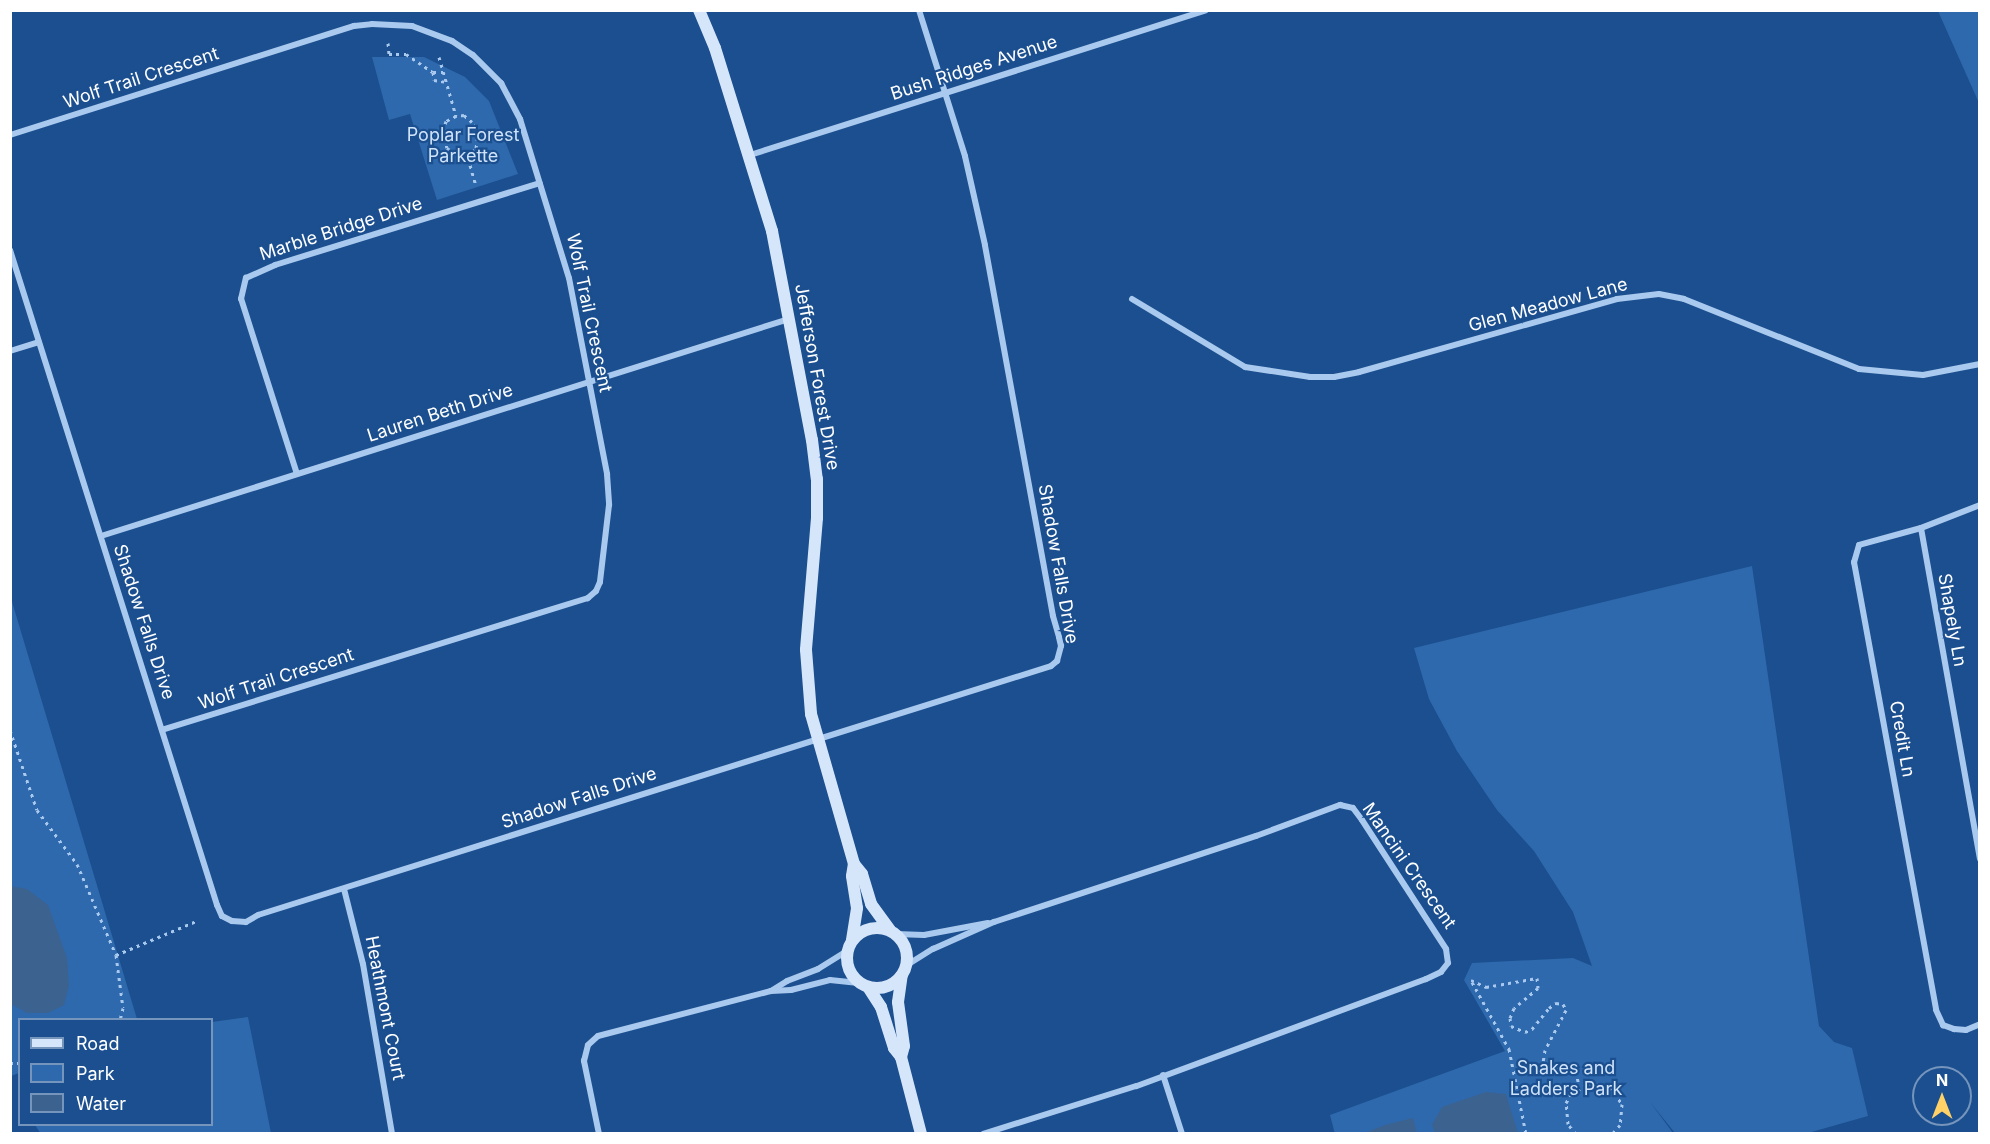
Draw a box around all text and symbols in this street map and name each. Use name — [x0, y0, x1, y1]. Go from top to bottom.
street label: Bush Ridges Avenue — [888, 31, 1060, 105]
street label: Wolf Trail Crescent — [61, 43, 221, 113]
park label: Poplar Forest Parkette — [407, 125, 519, 168]
street label: Marble Bridge Drive — [257, 192, 425, 266]
street label: Wolf Trail Crescent — [562, 232, 616, 394]
street label: Glen Meadow Lane — [1466, 273, 1630, 337]
street label: Jefferson Forest Drive — [790, 282, 844, 472]
street label: Lauren Beth Drive — [364, 379, 516, 447]
street label: Shadow Falls Drive — [1033, 482, 1083, 646]
street label: Shadow Falls Drive — [109, 542, 179, 702]
street label: Shapely Ln — [1933, 572, 1971, 668]
street label: Wolf Trail Crescent — [196, 644, 356, 714]
street label: Credit Ln — [1885, 699, 1919, 779]
street label: Shadow Falls Drive — [499, 763, 659, 833]
street label: Mancini Crescent — [1358, 799, 1460, 933]
street label: Heathmont Court — [360, 934, 410, 1082]
legend — [18, 1018, 213, 1126]
text: Road — [76, 1033, 119, 1054]
park label: Snakes and Ladders Park — [1510, 1058, 1622, 1100]
text: Park — [76, 1063, 115, 1084]
north arrow — [1912, 1066, 1972, 1126]
text: N — [1936, 1070, 1948, 1090]
text: Water — [76, 1093, 126, 1114]

